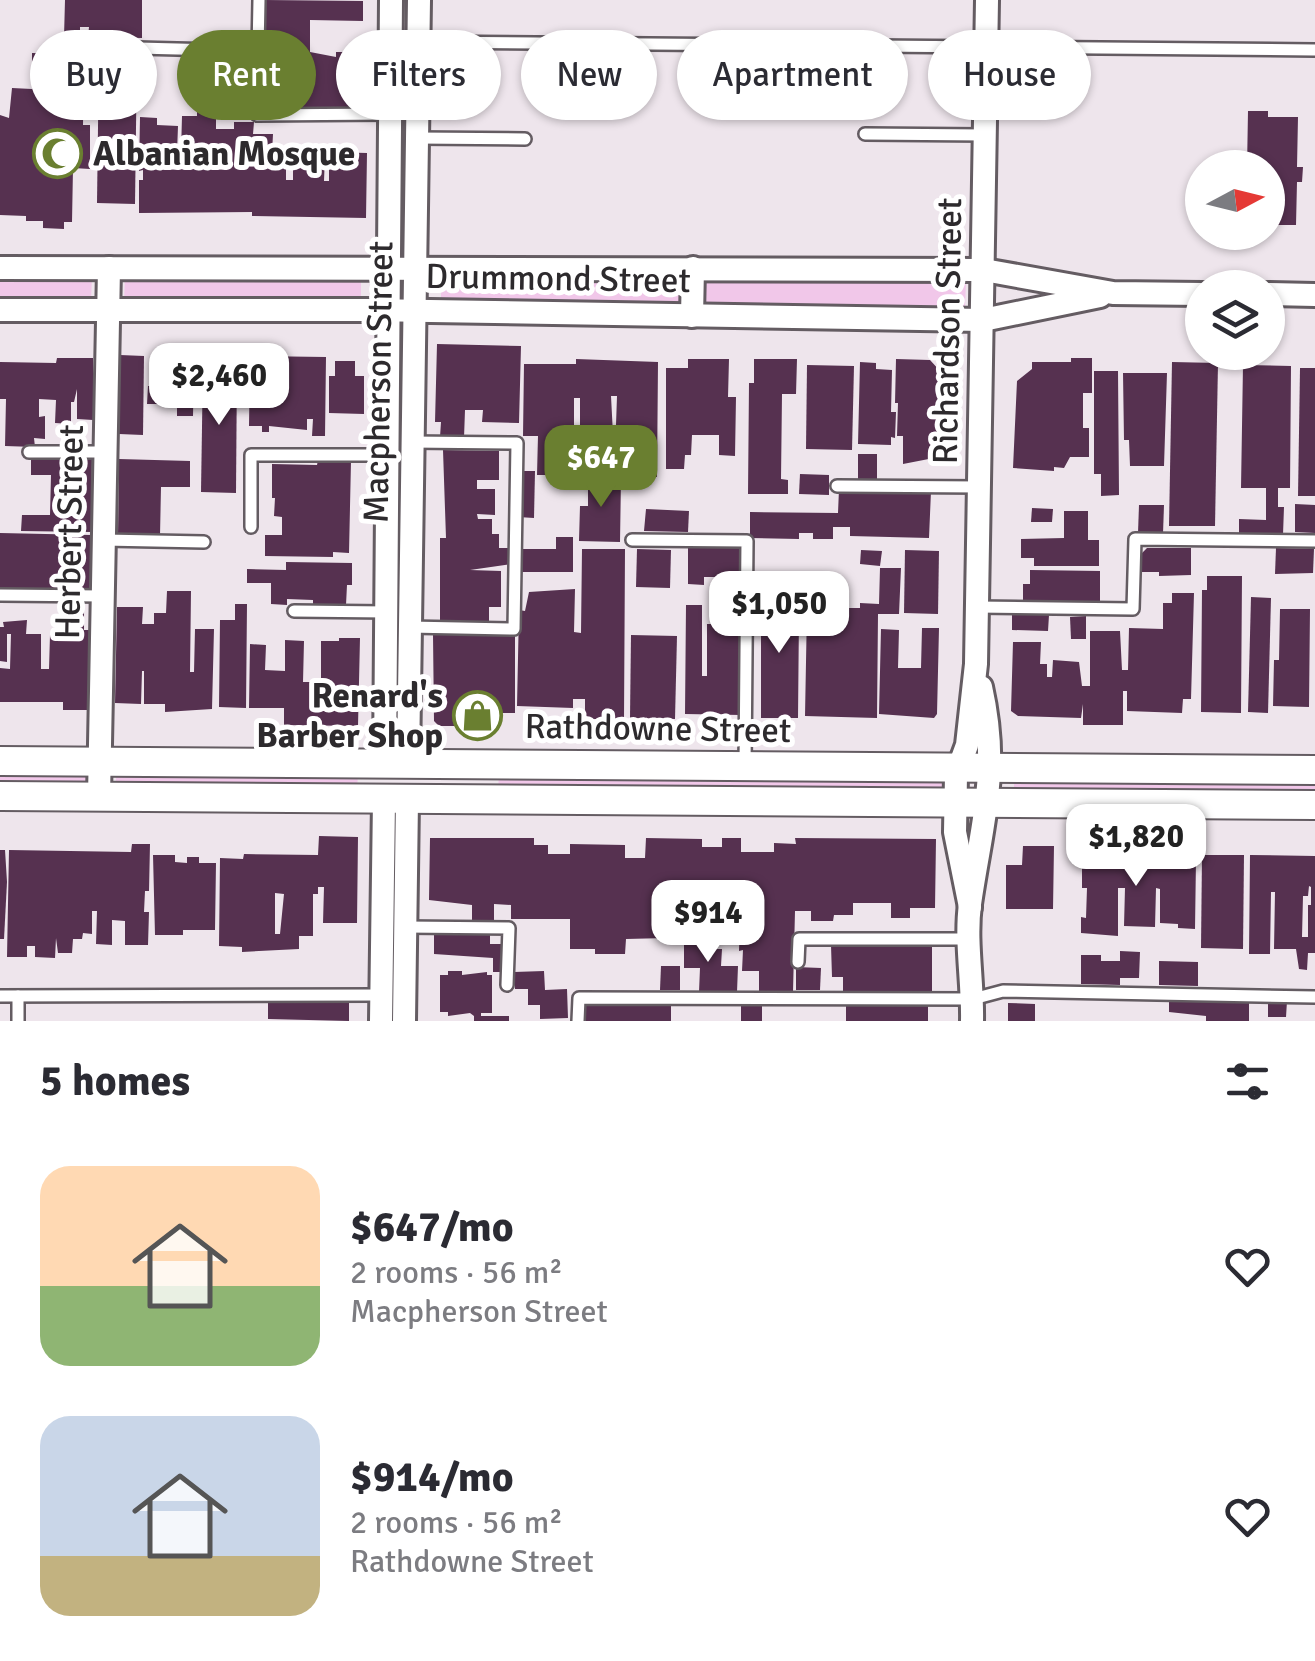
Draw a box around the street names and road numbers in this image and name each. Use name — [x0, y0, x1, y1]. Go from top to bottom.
street label: Richardson Street — [924, 197, 971, 465]
street label: Macpherson Street — [355, 241, 402, 523]
street label: Drummond Street — [425, 255, 691, 302]
street label: Herbert Street — [46, 424, 93, 640]
street label: Rathdowne Street — [524, 705, 792, 752]

